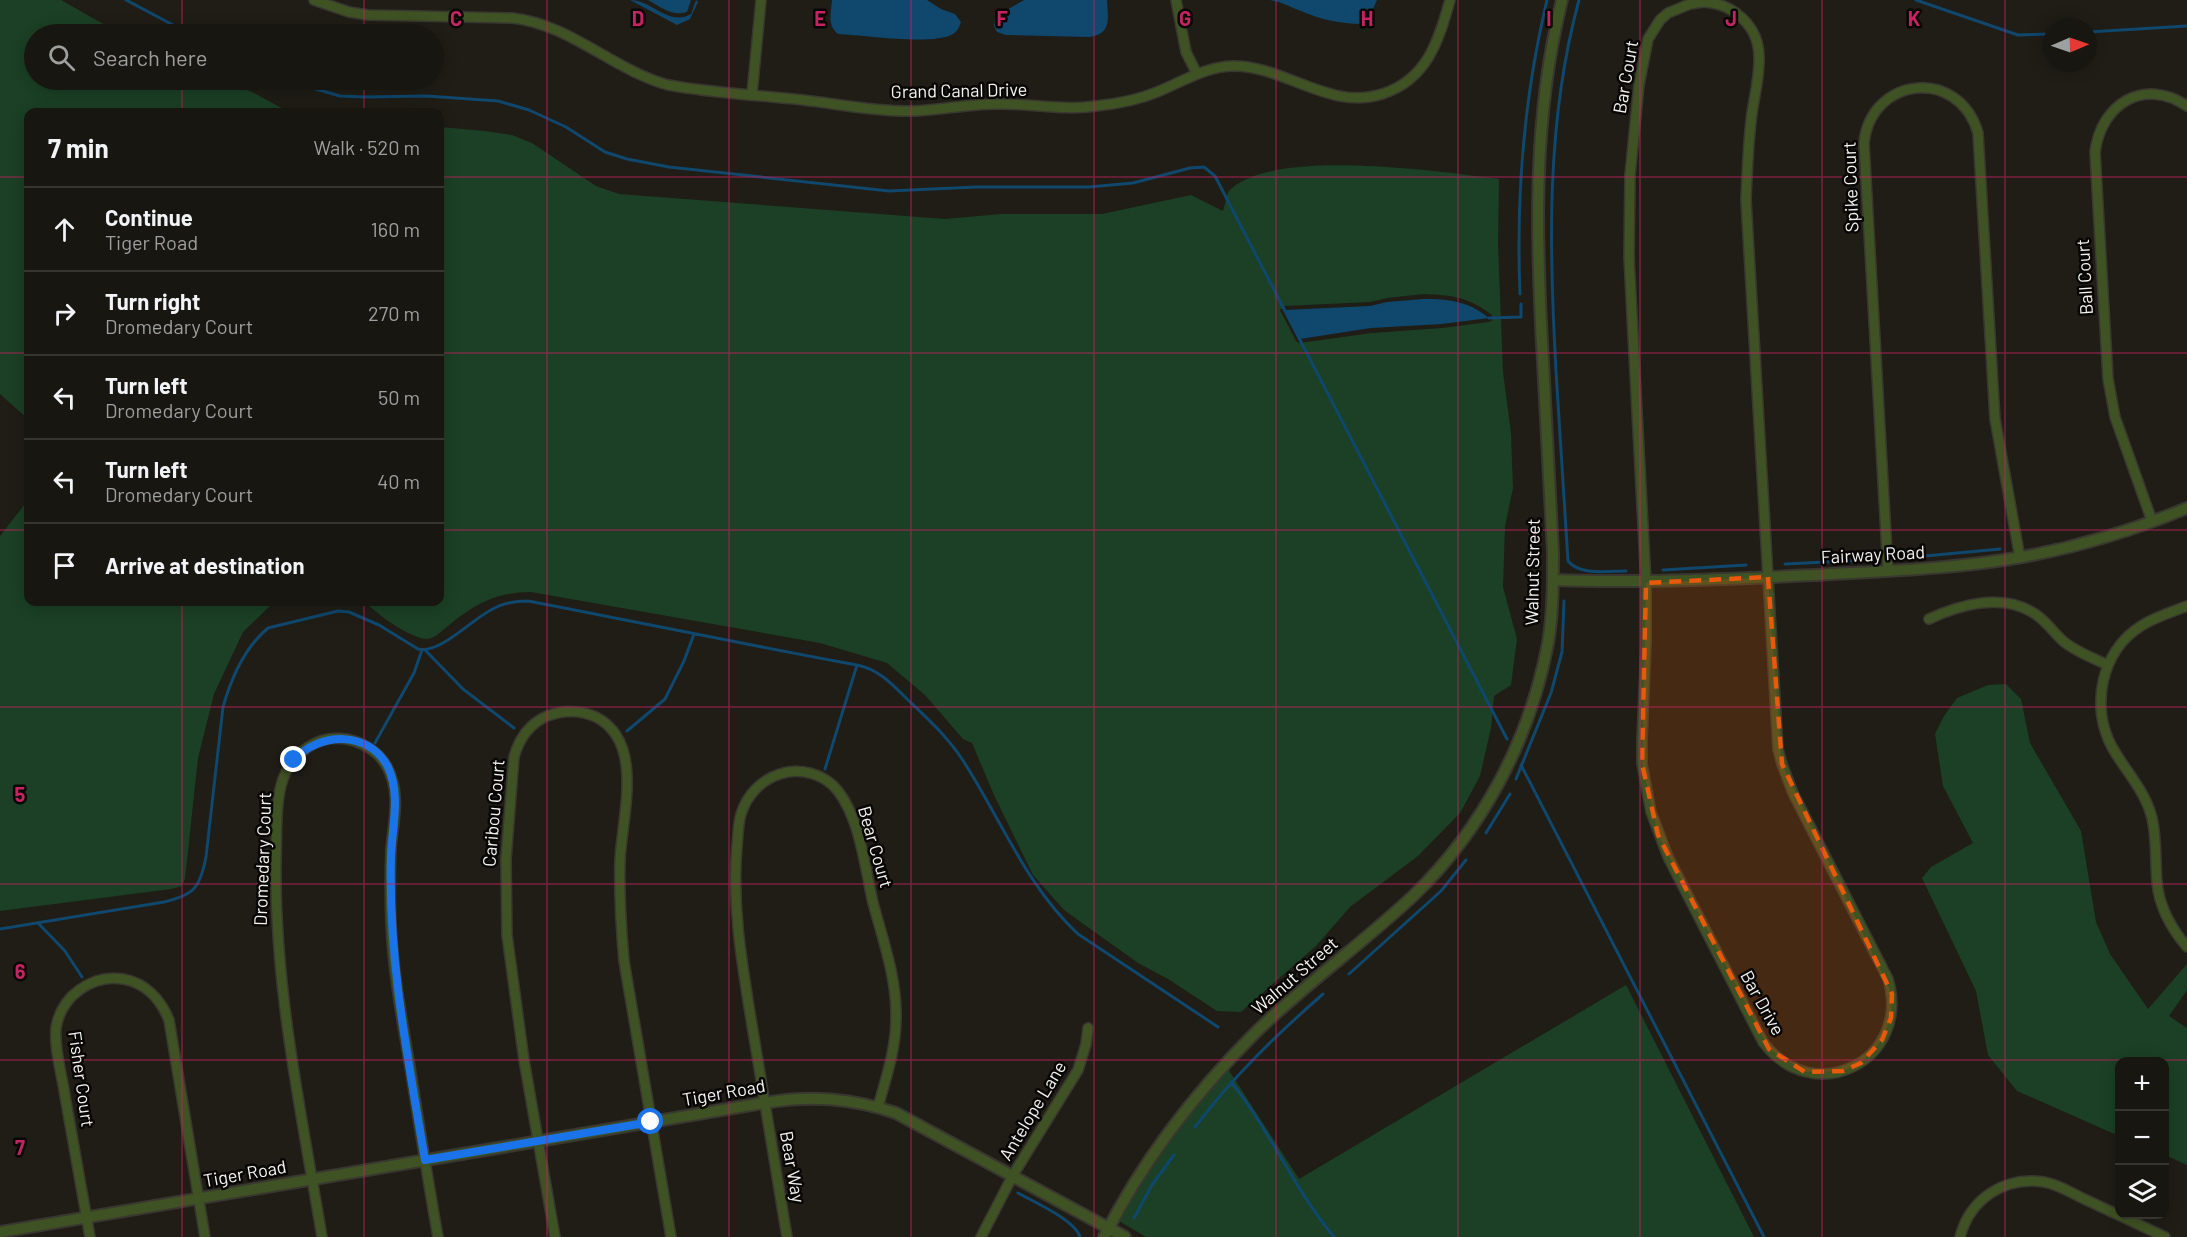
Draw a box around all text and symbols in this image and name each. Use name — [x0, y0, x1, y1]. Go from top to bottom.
text: C — [450, 6, 462, 30]
text: D — [632, 6, 644, 30]
text: E — [814, 6, 826, 30]
text: F — [996, 6, 1008, 30]
text: G — [1179, 6, 1191, 30]
text: H — [1361, 6, 1373, 30]
text: I — [1546, 6, 1552, 30]
text: J — [1725, 6, 1737, 30]
text: K — [1908, 6, 1921, 30]
north arrow — [2043, 18, 2097, 72]
search box — [24, 24, 444, 90]
street label: Bar Court — [1608, 38, 1642, 115]
icon: search — [45, 41, 78, 74]
text: Search here — [93, 44, 207, 70]
street label: Grand Canal Drive — [891, 78, 1027, 102]
text: 7 min — [48, 132, 109, 163]
text: Walk · 520 m — [314, 135, 420, 159]
street label: Spike Court — [1837, 141, 1863, 233]
text: Continue — [105, 204, 193, 230]
icon: ahead — [48, 213, 81, 246]
text: 160 m — [371, 217, 420, 241]
text: Tiger Road — [105, 230, 198, 254]
street label: Ball Court — [2071, 239, 2097, 316]
text: Turn right — [105, 288, 200, 314]
icon: right — [48, 297, 81, 330]
text: 270 m — [368, 301, 420, 325]
text: Dromedary Court — [105, 314, 253, 338]
text: Turn left — [105, 372, 188, 398]
icon: left — [48, 381, 81, 414]
text: 50 m — [378, 385, 420, 409]
text: Dromedary Court — [105, 398, 253, 422]
text: Turn left — [105, 456, 188, 482]
icon: left — [48, 465, 81, 498]
text: 40 m — [377, 469, 420, 493]
text: Dromedary Court — [105, 482, 253, 506]
street label: Walnut Street — [1520, 518, 1544, 626]
street label: Fairway Road — [1820, 540, 1925, 568]
icon: arrive — [48, 549, 81, 582]
text: Arrive at destination — [105, 552, 304, 578]
route end — [280, 746, 306, 772]
street label: Caribou Court — [477, 758, 509, 867]
text: 5 — [15, 782, 26, 806]
street label: Dromedary Court — [249, 792, 275, 926]
street label: Bear Court — [854, 803, 898, 890]
street label: Walnut Street — [1247, 932, 1342, 1019]
text: 6 — [15, 959, 26, 983]
street label: Bar Drive — [1736, 966, 1790, 1039]
street label: Fisher Court — [64, 1030, 100, 1128]
street label: Antelope Lane — [994, 1057, 1070, 1164]
map controls — [2115, 1057, 2169, 1219]
button: + — [2115, 1057, 2169, 1111]
street label: Tiger Road — [681, 1074, 767, 1110]
route start — [637, 1108, 663, 1134]
button: − — [2115, 1111, 2169, 1165]
street label: Bear Way — [776, 1129, 810, 1204]
text: 7 — [15, 1135, 25, 1159]
street label: Tiger Road — [202, 1155, 288, 1191]
button: layers — [2115, 1165, 2169, 1219]

